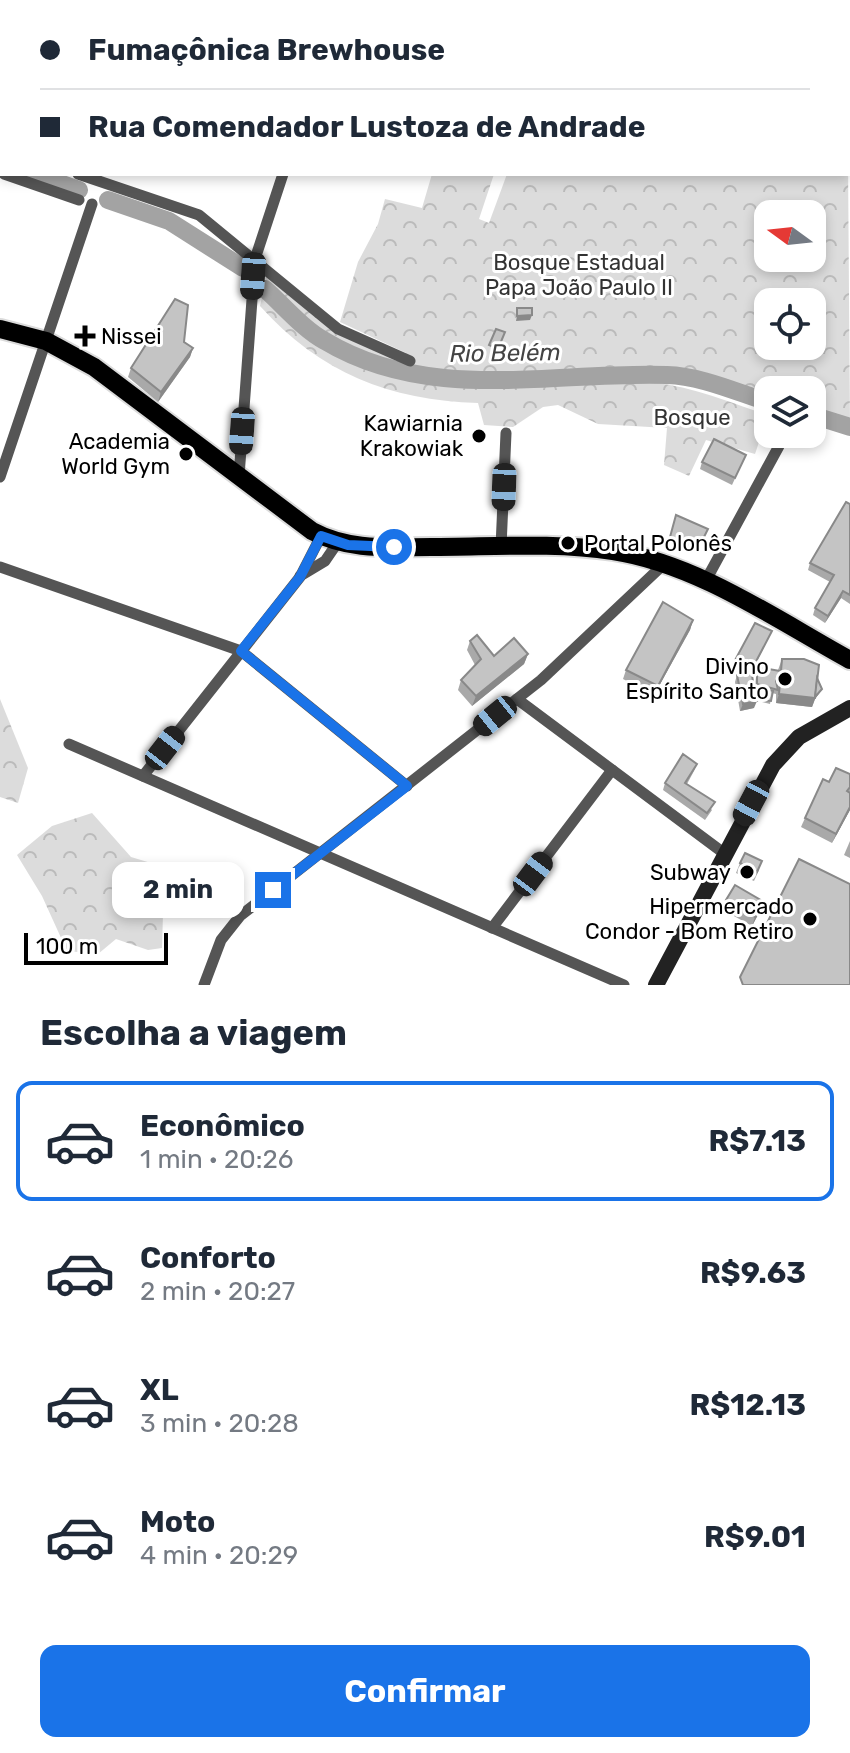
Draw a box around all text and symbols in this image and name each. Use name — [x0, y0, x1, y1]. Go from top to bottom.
text: Fumaçônica Brewhouse — [88, 32, 445, 68]
text: Rua Comendador Lustoza de Andrade — [88, 109, 646, 145]
north arrow — [754, 200, 826, 272]
map controls — [754, 200, 826, 448]
park label: Bosque Estadual Papa João Paulo II — [485, 249, 673, 301]
car — [239, 251, 267, 301]
button: locate — [754, 288, 826, 360]
place label: Nissei — [101, 323, 162, 350]
marker: Nissei — [76, 327, 94, 345]
water label: Rio Belém — [449, 338, 561, 368]
button: layers — [754, 376, 826, 448]
park label: Bosque — [653, 404, 731, 431]
car — [228, 406, 256, 456]
place label: Kawiarnia Krakowiak — [360, 410, 464, 462]
marker: Kawiarnia Krakowiak — [470, 427, 488, 445]
place label: Academia World Gym — [61, 428, 170, 480]
marker: Academia World Gym — [177, 445, 195, 463]
car — [491, 463, 517, 511]
route start — [376, 529, 412, 565]
place label: Portal Polonês — [584, 530, 732, 557]
marker: Portal Polonês — [559, 534, 577, 552]
place label: Divino Espírito Santo — [625, 653, 769, 705]
marker: Divino Espírito Santo — [776, 670, 794, 688]
car — [469, 692, 521, 740]
car — [141, 722, 189, 774]
car — [729, 776, 773, 830]
car — [509, 848, 557, 900]
place label: Subway — [650, 859, 731, 886]
callout: 2 min — [113, 862, 245, 918]
marker: Subway — [738, 863, 756, 881]
route end — [255, 872, 291, 908]
text: 2 min — [143, 874, 213, 905]
place label: Hipermercado Condor - Bom Retiro — [585, 893, 794, 945]
marker: Hipermercado Condor - Bom Retiro — [801, 910, 819, 928]
scale bar — [24, 929, 168, 965]
text: 100 m — [36, 933, 98, 960]
text: Escolha a viagem — [40, 1011, 347, 1054]
icon: car — [44, 1105, 116, 1177]
text: Econômico — [140, 1108, 305, 1144]
text: R$7.13 — [709, 1123, 806, 1159]
text: 1 min · 20:26 — [140, 1144, 293, 1175]
icon: car — [44, 1237, 116, 1309]
text: Conforto — [140, 1240, 276, 1276]
text: R$9.63 — [700, 1255, 806, 1291]
text: 2 min · 20:27 — [140, 1276, 295, 1307]
icon: car — [44, 1369, 116, 1441]
text: XL — [140, 1372, 179, 1408]
text: R$12.13 — [690, 1387, 806, 1423]
text: 3 min · 20:28 — [140, 1408, 299, 1439]
icon: car — [44, 1501, 116, 1573]
text: Moto — [140, 1504, 215, 1540]
text: R$9.01 — [704, 1519, 806, 1555]
text: 4 min · 20:29 — [140, 1540, 298, 1571]
button: Confirmar — [40, 1645, 810, 1737]

